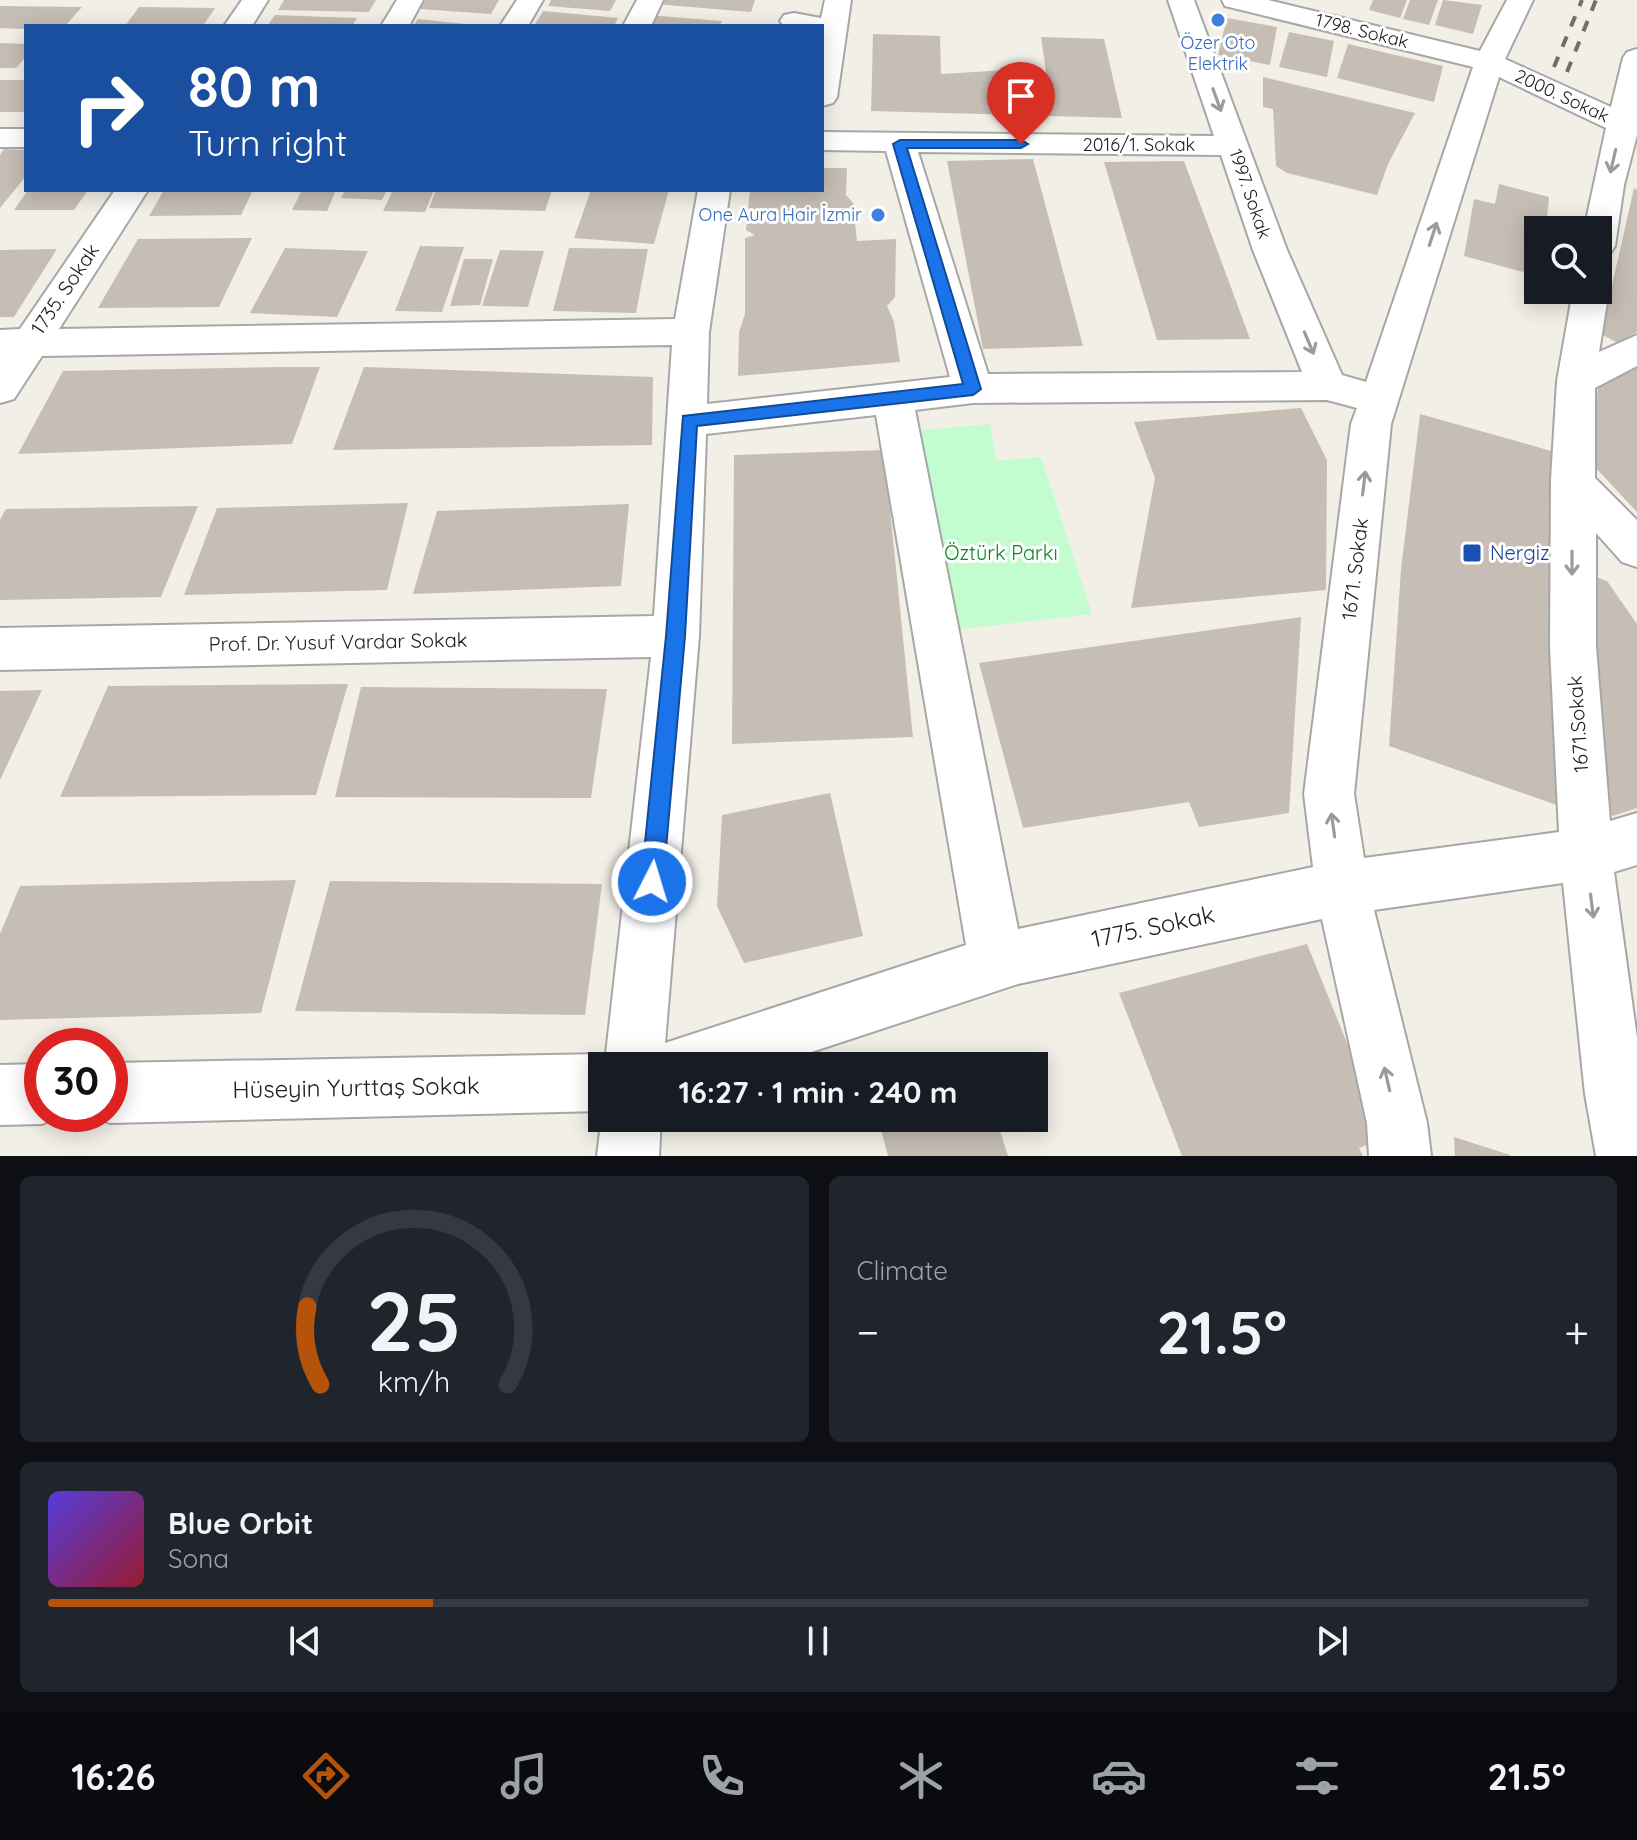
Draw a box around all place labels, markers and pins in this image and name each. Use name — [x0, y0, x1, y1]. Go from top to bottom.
marker: Özer Oto Elektrik — [1209, 11, 1227, 29]
place label: Özer Oto Elektrik — [1181, 31, 1255, 75]
pin — [987, 62, 1055, 144]
place label: One Aura Hair İzmir — [699, 203, 862, 226]
marker: One Aura Hair İzmir — [869, 206, 887, 224]
place label: Nergiz — [1490, 540, 1550, 565]
marker: Nergiz — [1461, 542, 1483, 564]

